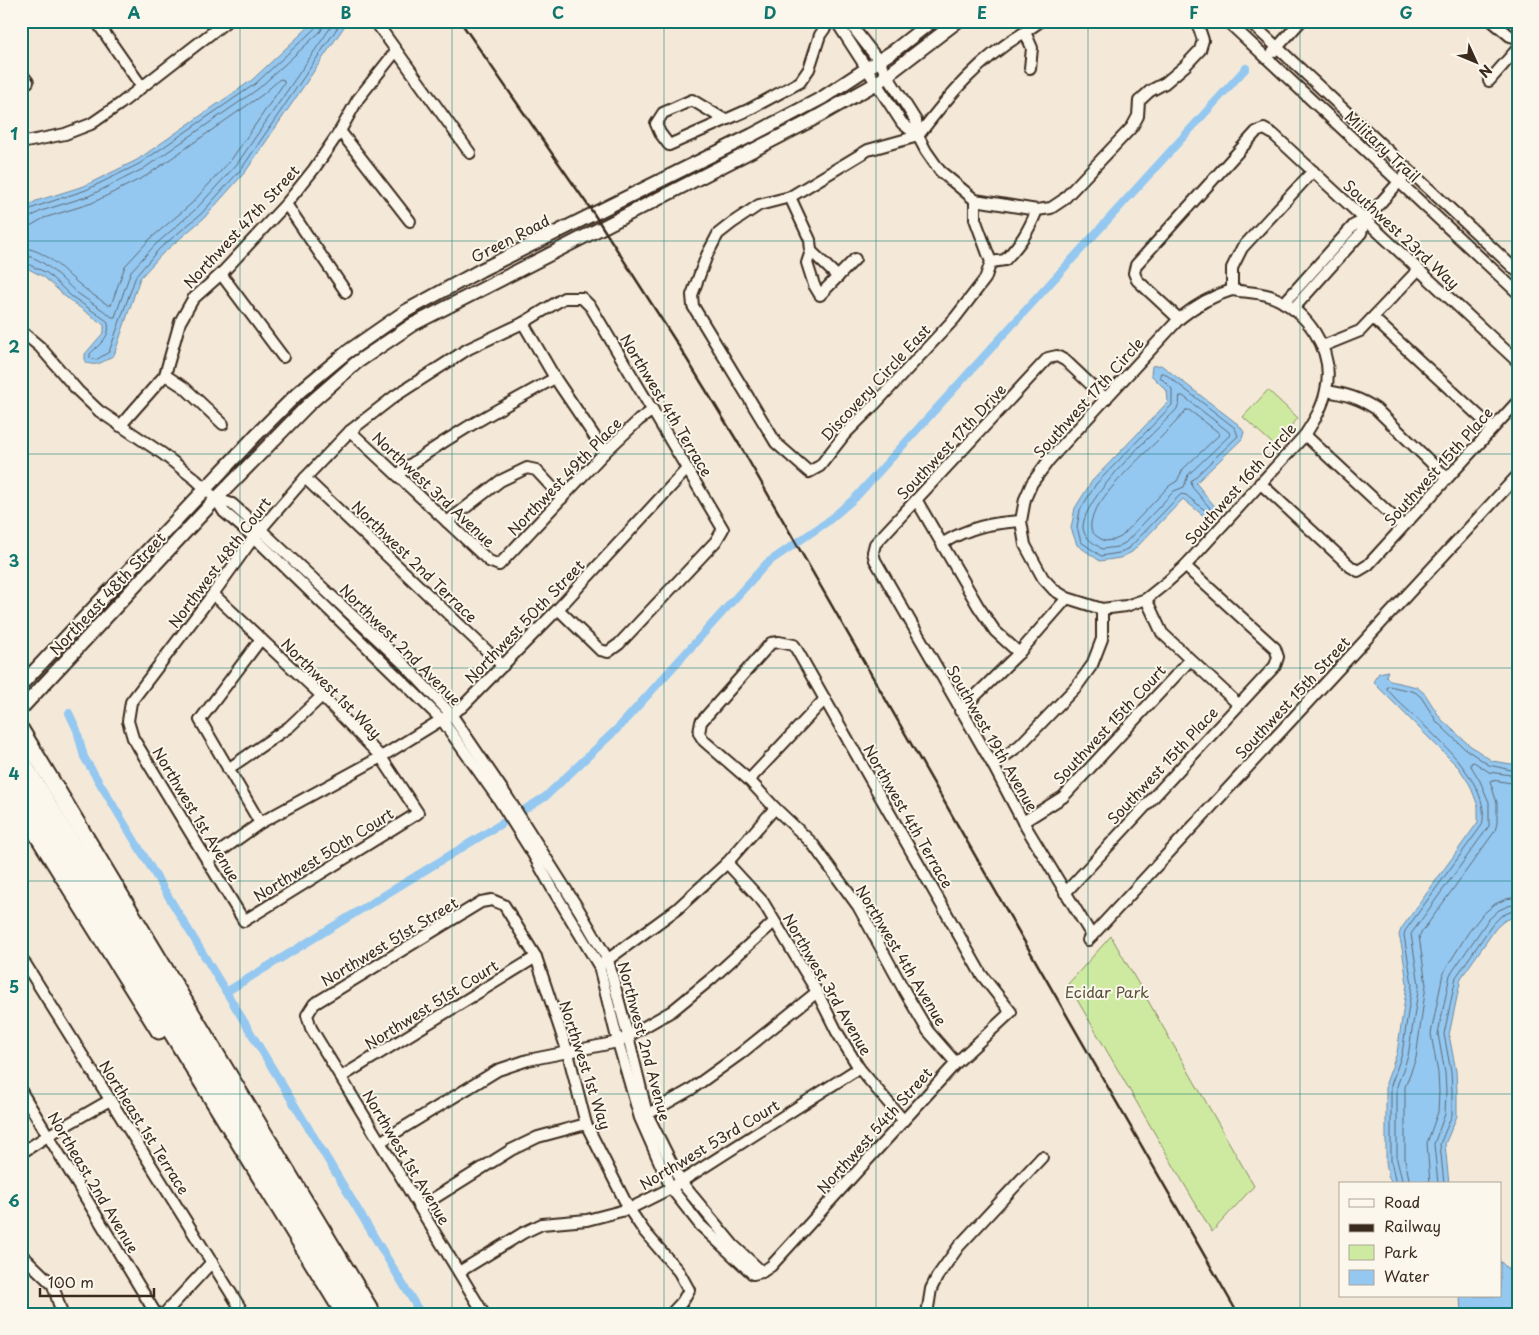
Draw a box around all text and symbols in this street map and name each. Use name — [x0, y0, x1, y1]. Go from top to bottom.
text: A — [128, 0, 141, 24]
text: B — [341, 0, 352, 24]
text: C — [552, 0, 564, 24]
text: D — [764, 0, 776, 24]
text: E — [977, 0, 987, 24]
text: F — [1189, 0, 1199, 24]
text: G — [1399, 0, 1413, 24]
north arrow — [1452, 38, 1502, 88]
text: N — [1474, 60, 1497, 83]
street label: Military Trail — [1340, 105, 1426, 187]
text: 1 — [10, 121, 18, 145]
street label: Northwest 47th Street — [178, 159, 304, 293]
street label: Southwest 23rd Way — [1339, 174, 1465, 294]
street label: Green Road — [467, 208, 553, 268]
street label: Discovery Circle East — [815, 319, 935, 445]
street label: Northwest 4th Terrace — [615, 329, 719, 481]
street label: Southwest 17th Circle — [1027, 331, 1149, 463]
text: 2 — [8, 334, 20, 358]
street label: Southwest 17th Drive — [891, 378, 1011, 504]
street label: Southwest 15th Place — [1378, 401, 1498, 531]
street label: Northwest 49th Place — [502, 412, 627, 540]
street label: Southwest 16th Circle — [1179, 417, 1301, 549]
street label: Northwest 3rd Avenue — [367, 426, 501, 552]
street label: Northwest 48th Court — [162, 492, 276, 632]
street label: Northwest 2nd Terrace — [347, 495, 483, 627]
street label: Northeast 48th Street — [44, 526, 170, 660]
text: 3 — [9, 548, 19, 572]
street label: Northwest 50th Street — [459, 554, 589, 688]
street label: Northwest 2nd Avenue — [335, 578, 467, 710]
street label: Southwest 15th Street — [1229, 631, 1355, 763]
street label: Northwest 1st Way — [276, 632, 388, 744]
street label: Southwest 15th Court — [1047, 659, 1171, 789]
street label: Southwest 19th Avenue — [942, 661, 1044, 815]
street label: Southwest 15th Place — [1101, 701, 1223, 829]
street label: Northwest 4th Terrace — [858, 740, 960, 892]
street label: Northwest 1st Avenue — [148, 742, 246, 886]
text: 4 — [9, 761, 20, 785]
street label: Northwest 50th Court — [249, 802, 397, 906]
street label: Northwest 4th Avenue — [851, 880, 953, 1030]
street label: Northwest 51st Street — [316, 891, 462, 991]
street label: Northwest 3rd Avenue — [778, 909, 878, 1059]
street label: Northwest 51st Court — [360, 953, 502, 1055]
street label: Northwest 2nd Avenue — [613, 959, 677, 1123]
text: 5 — [9, 974, 19, 998]
park label: Ecidar Park — [1065, 980, 1149, 1003]
street label: Northwest 1st Way — [554, 998, 618, 1132]
street label: Northeast 1st Terrace — [94, 1055, 196, 1199]
street label: Northwest 54th Street — [811, 1062, 937, 1198]
street label: Northwest 1st Avenue — [358, 1085, 456, 1229]
street label: Northwest 53rd Court — [635, 1093, 783, 1195]
street label: Northeast 2nd Avenue — [43, 1107, 145, 1257]
legend — [1339, 1182, 1502, 1298]
text: 6 — [8, 1188, 20, 1212]
text: Road — [1384, 1190, 1420, 1213]
text: Railway — [1384, 1214, 1441, 1237]
text: Park — [1384, 1240, 1418, 1263]
text: Water — [1384, 1264, 1429, 1287]
scale bar — [40, 1265, 154, 1297]
text: 100 m — [48, 1270, 94, 1293]

